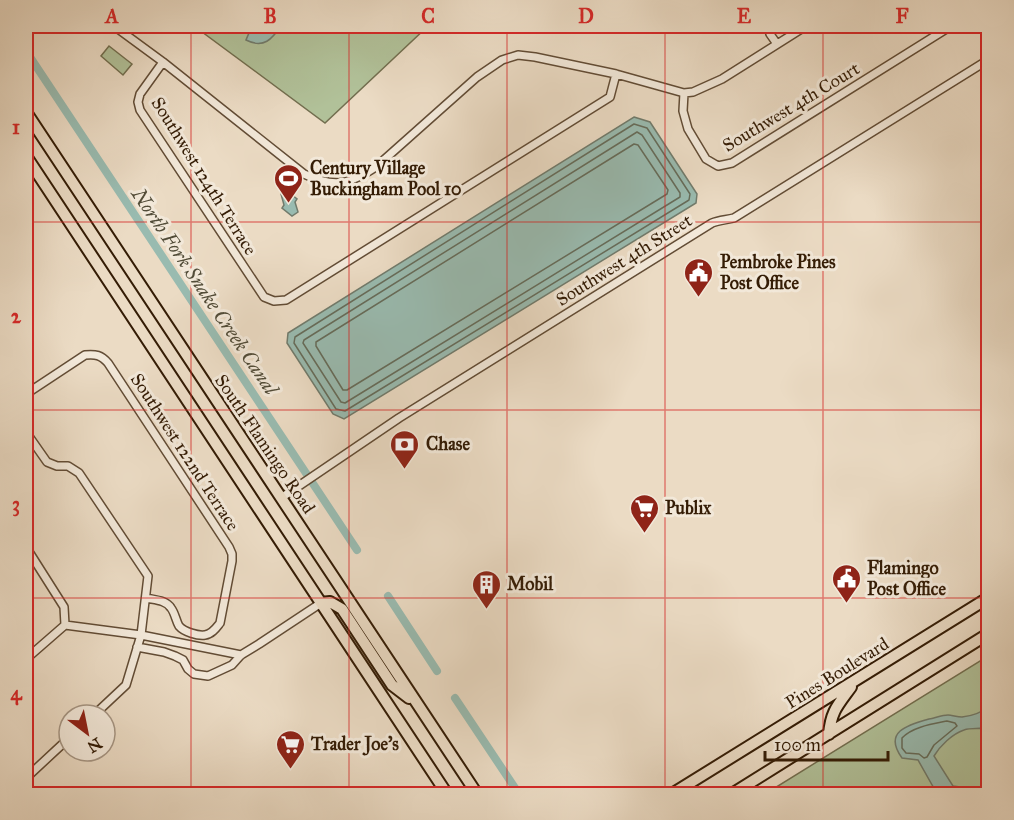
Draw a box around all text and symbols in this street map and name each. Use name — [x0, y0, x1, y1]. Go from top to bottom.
text: A — [103, 4, 119, 28]
text: B — [263, 4, 277, 28]
text: C — [421, 4, 435, 28]
text: D — [578, 4, 594, 28]
text: E — [737, 4, 752, 28]
text: F — [895, 4, 909, 28]
street label: Southwest 4th Court — [719, 57, 864, 157]
street label: Southwest 124th Terrace — [146, 93, 262, 259]
text: 1 — [12, 115, 20, 139]
place label: Century Village Buckingham Pool 10 — [310, 157, 462, 201]
sports icon: Century Village Buckingham Pool 10 — [273, 162, 305, 204]
water label: North Fork Snake Creek Canal — [126, 182, 284, 400]
street label: Southwest 4th Street — [552, 209, 697, 311]
place label: Pembroke Pines Post Office — [720, 251, 836, 294]
public building icon: Pembroke Pines Post Office — [683, 256, 715, 298]
text: 2 — [11, 304, 22, 328]
street label: Southwest 122nd Terrace — [126, 369, 244, 535]
street label: South Flamingo Road — [209, 370, 320, 518]
bank icon: Chase — [389, 428, 421, 470]
place label: Chase — [426, 433, 470, 455]
text: 3 — [12, 492, 20, 517]
supermarket icon: Publix — [628, 492, 660, 534]
place label: Publix — [665, 497, 712, 519]
place label: Flamingo Post Office — [867, 557, 946, 600]
public building icon: Flamingo Post Office — [830, 562, 862, 604]
building icon: Mobil — [470, 568, 502, 610]
place label: Mobil — [507, 573, 554, 595]
street label: Pines Boulevard — [781, 632, 893, 714]
text: 4 — [10, 681, 22, 706]
north arrow — [57, 703, 117, 763]
scale bar — [765, 724, 888, 762]
supermarket icon: Trader Joe's — [274, 728, 306, 770]
place label: Trader Joe's — [310, 733, 399, 756]
text: N — [84, 734, 105, 757]
text: 100 m — [774, 734, 821, 756]

